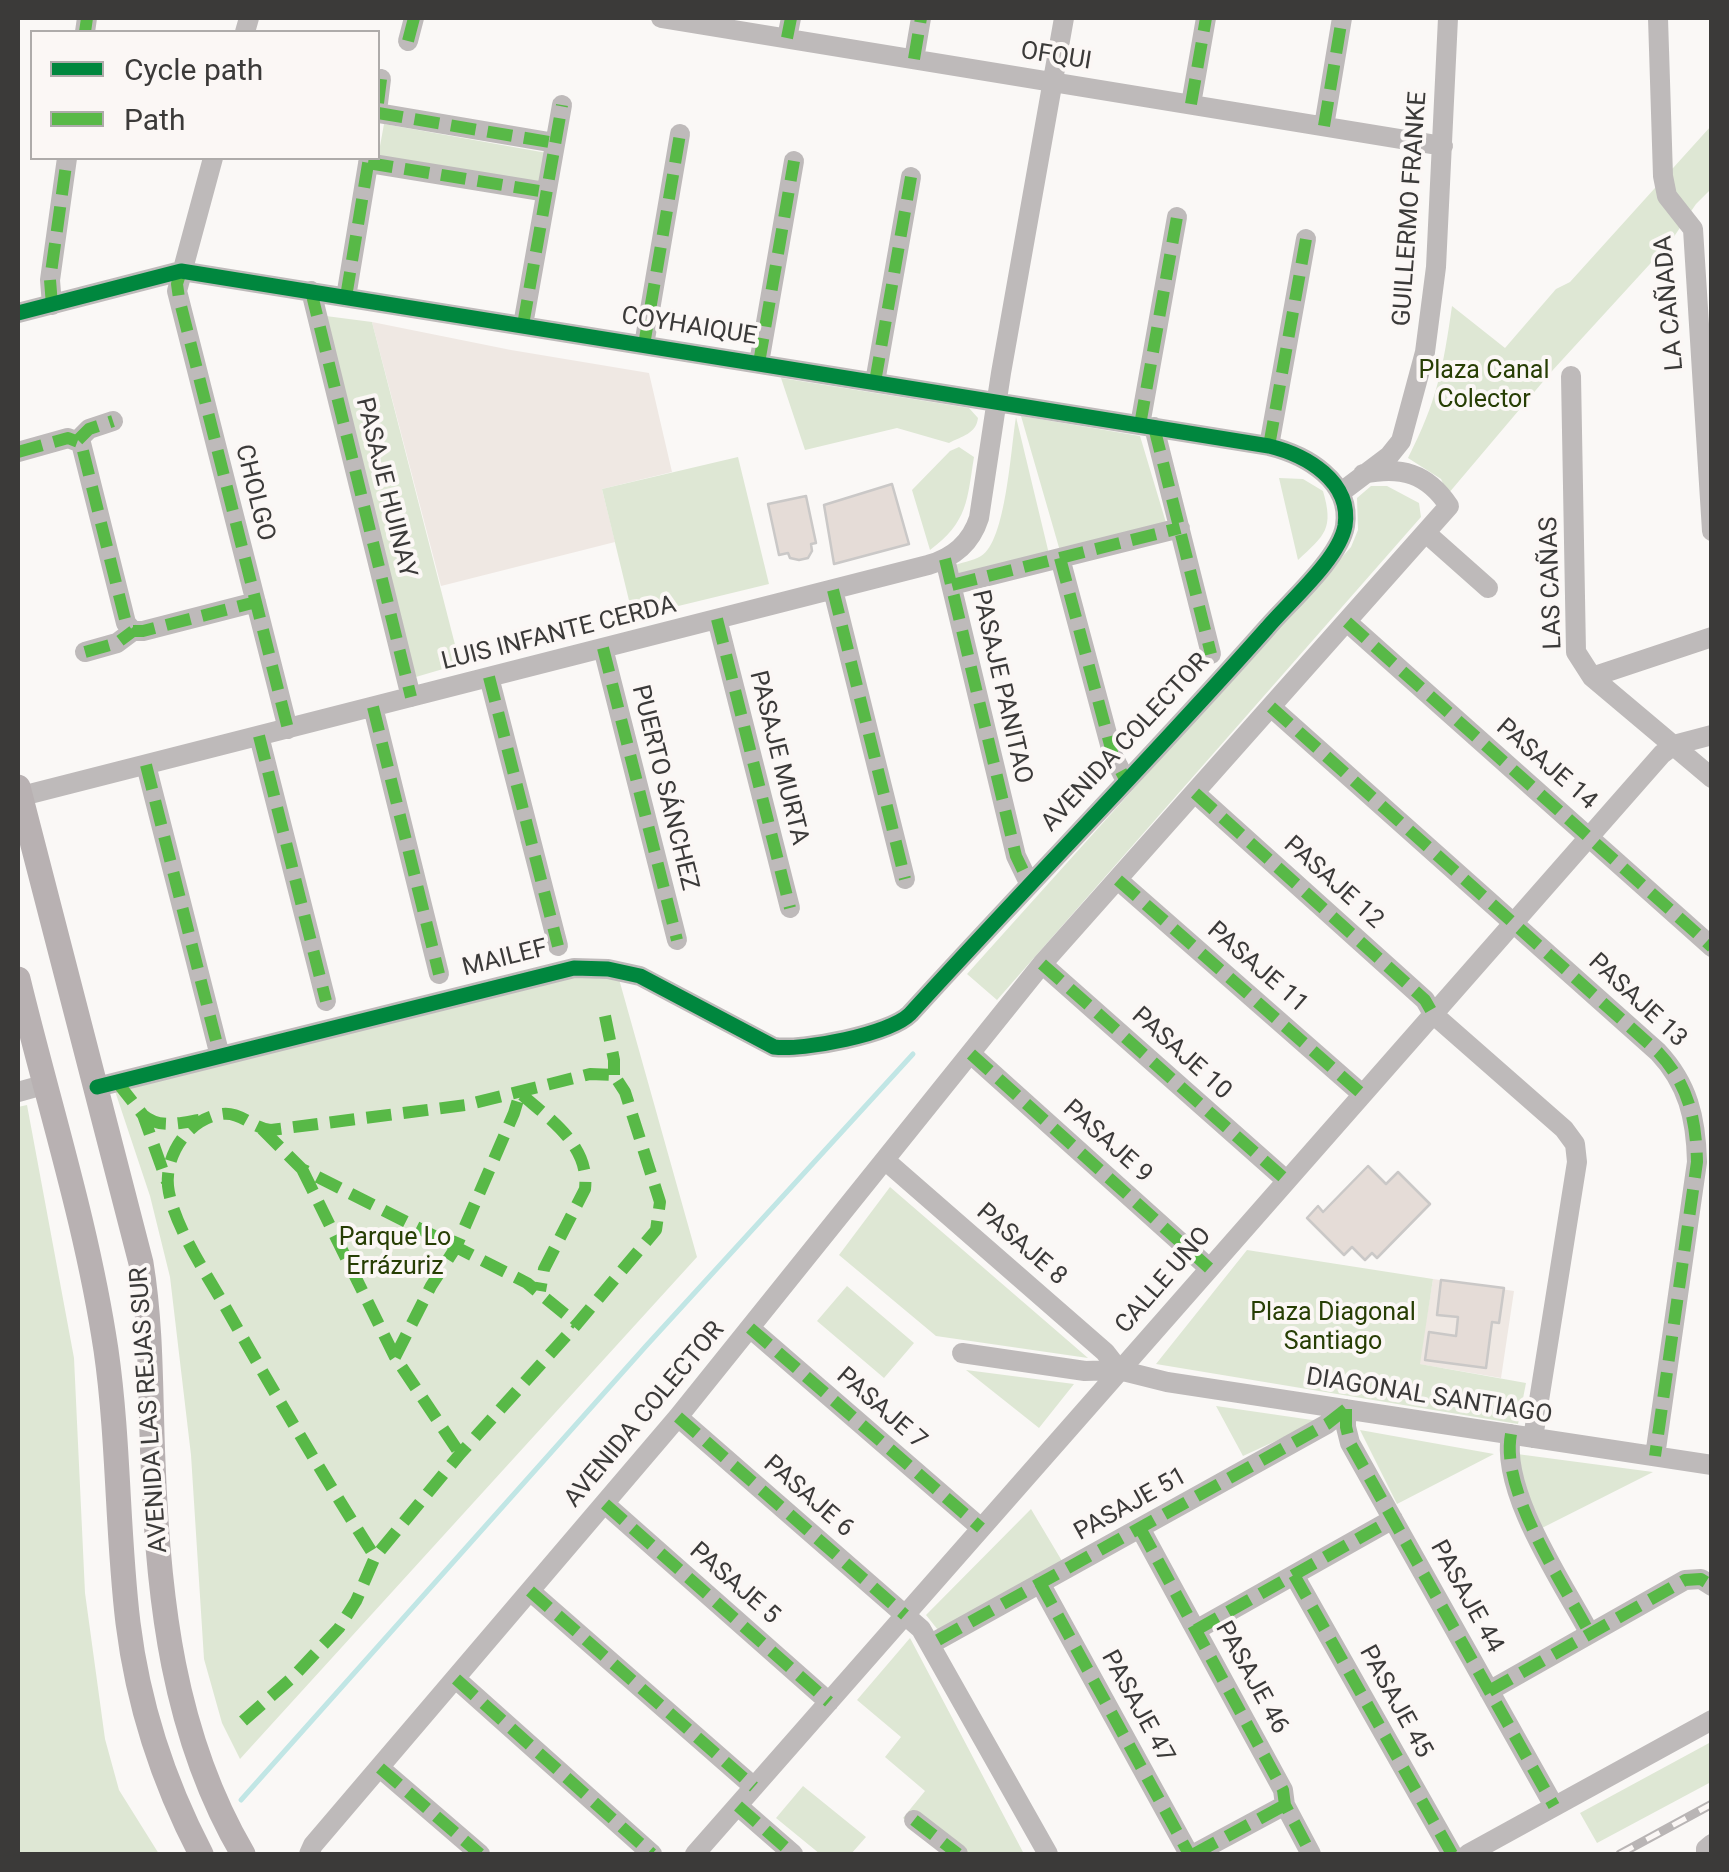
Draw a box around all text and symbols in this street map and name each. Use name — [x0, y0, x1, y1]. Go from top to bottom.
legend — [30, 30, 380, 160]
street label: OFQUI — [1018, 37, 1094, 77]
text: Cycle path — [124, 52, 263, 87]
street label: GUILLERMO FRANKE — [1388, 91, 1434, 327]
text: Path — [124, 102, 185, 137]
street label: LA CAÑADA — [1649, 234, 1691, 372]
street label: COYHAIQUE — [619, 301, 759, 353]
park label: Plaza Canal Colector — [1418, 357, 1550, 416]
street label: PASAJE HUINAY — [348, 395, 422, 581]
street label: CHOLGO — [228, 442, 280, 544]
street label: LAS CAÑAS — [1535, 516, 1569, 650]
street label: PASAJE PANITAO — [964, 587, 1038, 787]
street label: LUIS INFANTE CERDA — [439, 590, 679, 678]
street label: AVENIDA COLECTOR — [1036, 648, 1216, 838]
street label: PASAJE MURTA — [742, 668, 814, 848]
street label: PUERTO SÁNCHEZ — [624, 682, 704, 894]
street label: PASAJE 14 — [1489, 713, 1603, 817]
street label: PASAJE 12 — [1277, 830, 1389, 936]
street label: PASAJE 11 — [1200, 916, 1314, 1020]
street label: MAILEF — [459, 934, 551, 984]
street label: PASAJE 13 — [1581, 948, 1693, 1054]
street label: PASAJE 10 — [1125, 1001, 1237, 1107]
street label: PASAJE 9 — [1056, 1094, 1158, 1190]
street label: PASAJE 8 — [970, 1198, 1072, 1292]
street label: CALLE UNO — [1110, 1222, 1218, 1340]
park label: Parque Lo Errázuriz — [339, 1224, 451, 1283]
street label: AVENIDA LAS REJAS SUR — [125, 1266, 175, 1554]
park label: Plaza Diagonal Santiago — [1250, 1299, 1416, 1358]
street label: AVENIDA COLECTOR — [559, 1316, 731, 1514]
street label: PASAJE 7 — [830, 1362, 932, 1456]
street label: DIAGONAL SANTIAGO — [1304, 1363, 1554, 1431]
street label: PASAJE 6 — [757, 1450, 859, 1544]
street label: PASAJE 51 — [1070, 1462, 1192, 1548]
street label: PASAJE 44 — [1423, 1536, 1509, 1658]
street label: PASAJE 5 — [683, 1537, 785, 1631]
street label: PASAJE 46 — [1208, 1617, 1294, 1739]
street label: PASAJE 45 — [1352, 1641, 1438, 1763]
street label: PASAJE 47 — [1094, 1646, 1180, 1768]

